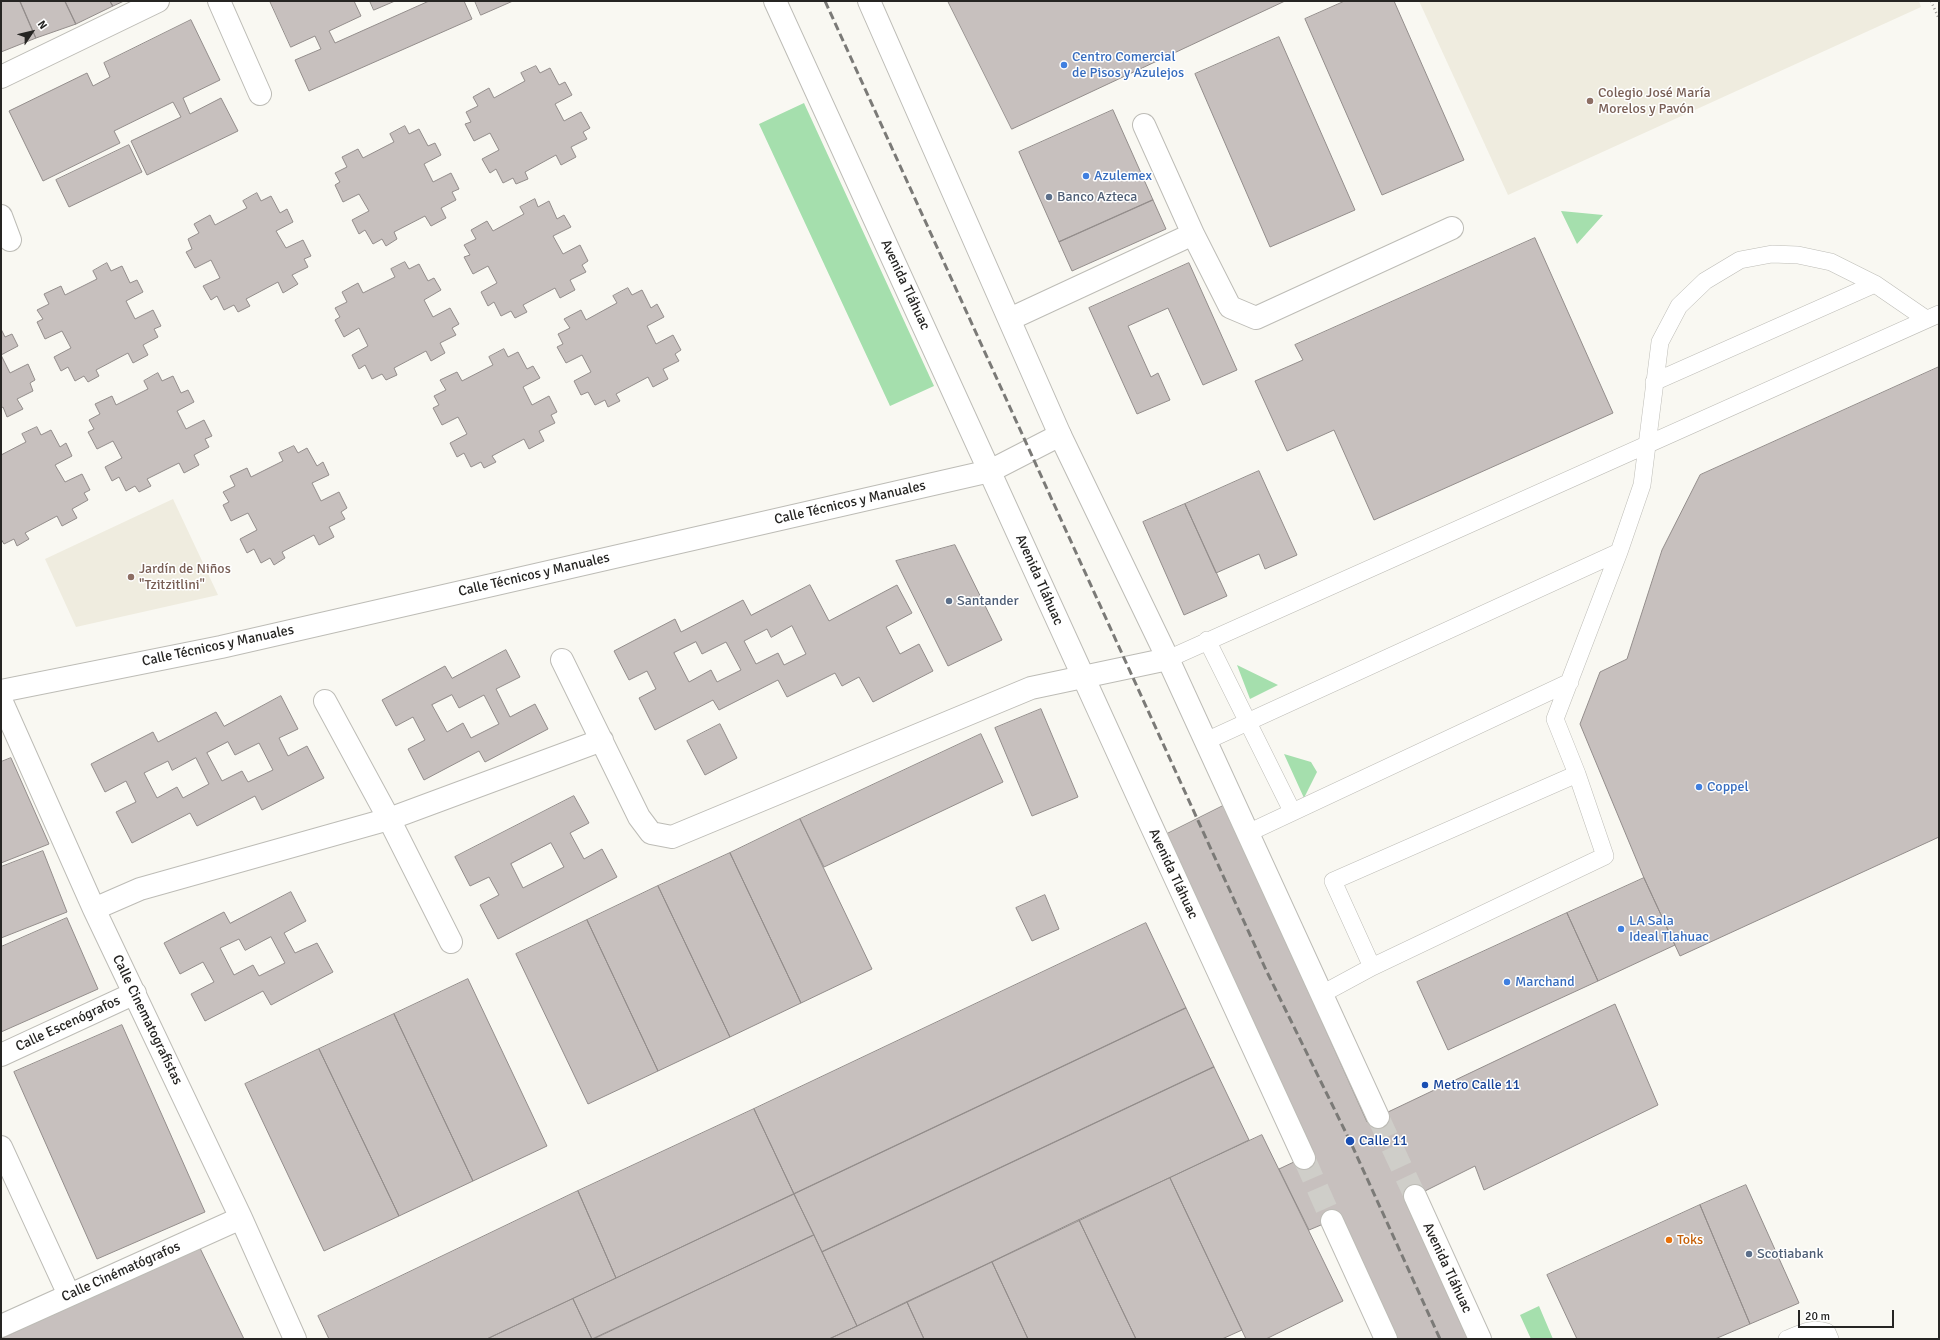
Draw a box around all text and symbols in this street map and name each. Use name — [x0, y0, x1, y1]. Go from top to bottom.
north arrow — [12, 12, 52, 52]
text: N — [35, 18, 50, 32]
place label: Centro Comercial de Pisos y Azulejos — [1072, 49, 1184, 82]
marker: Centro Comercial de Pisos y Azulejos — [1059, 60, 1069, 70]
place label: Colegio José María Morelos y Pavón — [1598, 85, 1711, 118]
marker: Colegio José María Morelos y Pavón — [1585, 96, 1595, 106]
place label: Azulemex — [1094, 168, 1152, 184]
marker: Azulemex — [1081, 171, 1091, 181]
place label: Banco Azteca — [1057, 189, 1137, 205]
marker: Banco Azteca — [1044, 192, 1054, 202]
street label: Avenida Tláhuac — [877, 237, 933, 333]
street label: Calle Técnicos y Manuales — [773, 477, 927, 529]
street label: Avenida Tláhuac — [1011, 532, 1067, 628]
street label: Calle Técnicos y Manuales — [457, 549, 611, 601]
place label: Jardín de Niños "Tzitzitlini" — [139, 561, 231, 594]
marker: Jardín de Niños "Tzitzitlini" — [126, 572, 136, 582]
place label: Santander — [957, 593, 1019, 609]
marker: Santander — [944, 596, 954, 606]
street label: Calle Técnicos y Manuales — [141, 622, 295, 670]
place label: Coppel — [1707, 779, 1749, 795]
marker: Coppel — [1694, 782, 1704, 792]
street label: Avenida Tláhuac — [1145, 826, 1201, 922]
place label: LA Sala Ideal Tlahuac — [1629, 913, 1709, 946]
marker: LA Sala Ideal Tlahuac — [1616, 924, 1626, 934]
street label: Calle Cinematografistas — [108, 952, 186, 1088]
place label: Marchand — [1515, 974, 1575, 990]
marker: Marchand — [1502, 977, 1512, 987]
street label: Calle Escenógrafos — [13, 992, 123, 1056]
place label: Metro Calle 11 — [1433, 1077, 1520, 1093]
marker: Metro Calle 11 — [1420, 1080, 1430, 1090]
place label: Calle 11 — [1359, 1133, 1408, 1149]
marker: Calle 11 — [1344, 1135, 1356, 1147]
street label: Avenida Tláhuac — [1419, 1220, 1475, 1316]
place label: Toks — [1677, 1232, 1703, 1248]
marker: Toks — [1664, 1235, 1674, 1245]
street label: Calle Cinématógrafos — [59, 1238, 183, 1306]
place label: Scotiabank — [1757, 1246, 1823, 1262]
marker: Scotiabank — [1744, 1249, 1754, 1259]
scale bar — [1800, 1302, 1896, 1328]
text: 20 m — [1805, 1309, 1830, 1324]

